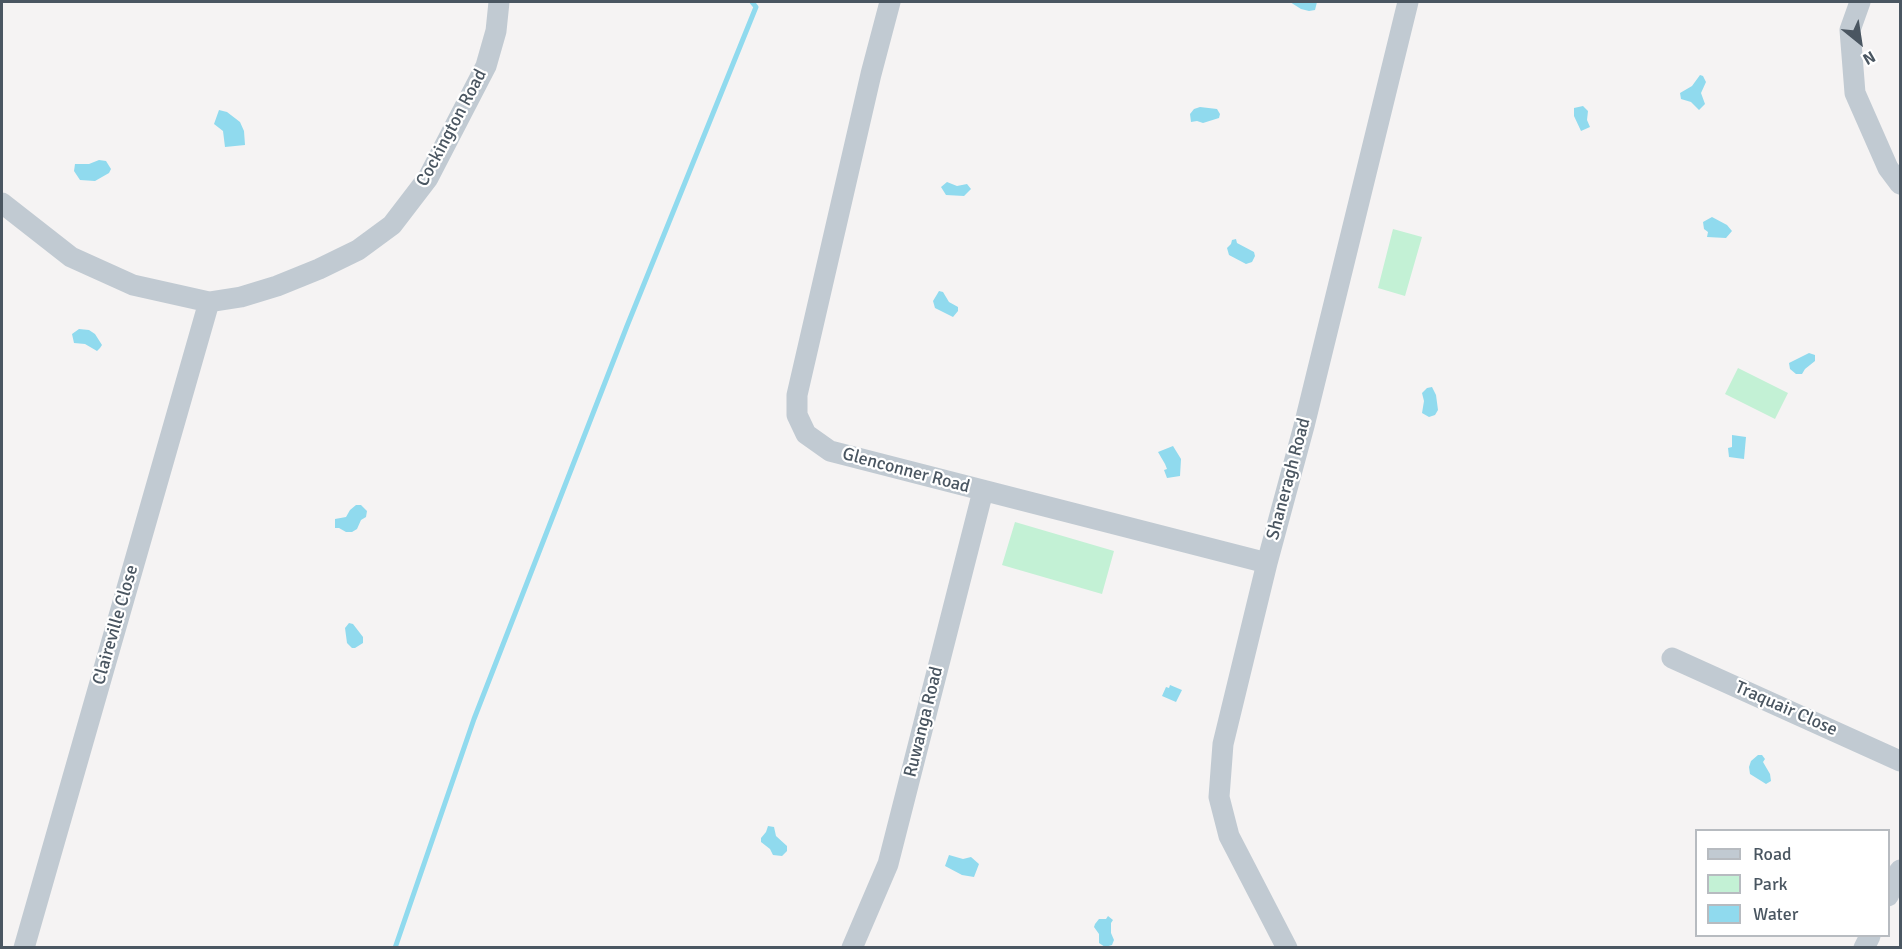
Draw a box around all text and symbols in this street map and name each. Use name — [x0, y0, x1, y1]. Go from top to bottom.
north arrow — [1830, 12, 1890, 72]
text: N — [1859, 46, 1879, 69]
street label: Cockington Road — [412, 66, 492, 190]
street label: Shaneragh Road — [1262, 416, 1316, 542]
street label: Glenconner Road — [840, 444, 972, 498]
street label: Claireville Close — [89, 563, 143, 687]
street label: Ruwanga Road — [900, 664, 948, 780]
street label: Traquair Close — [1731, 677, 1841, 741]
legend — [1695, 829, 1890, 937]
text: Road — [1753, 843, 1792, 865]
text: Park — [1753, 873, 1788, 895]
text: Water — [1753, 903, 1798, 925]

